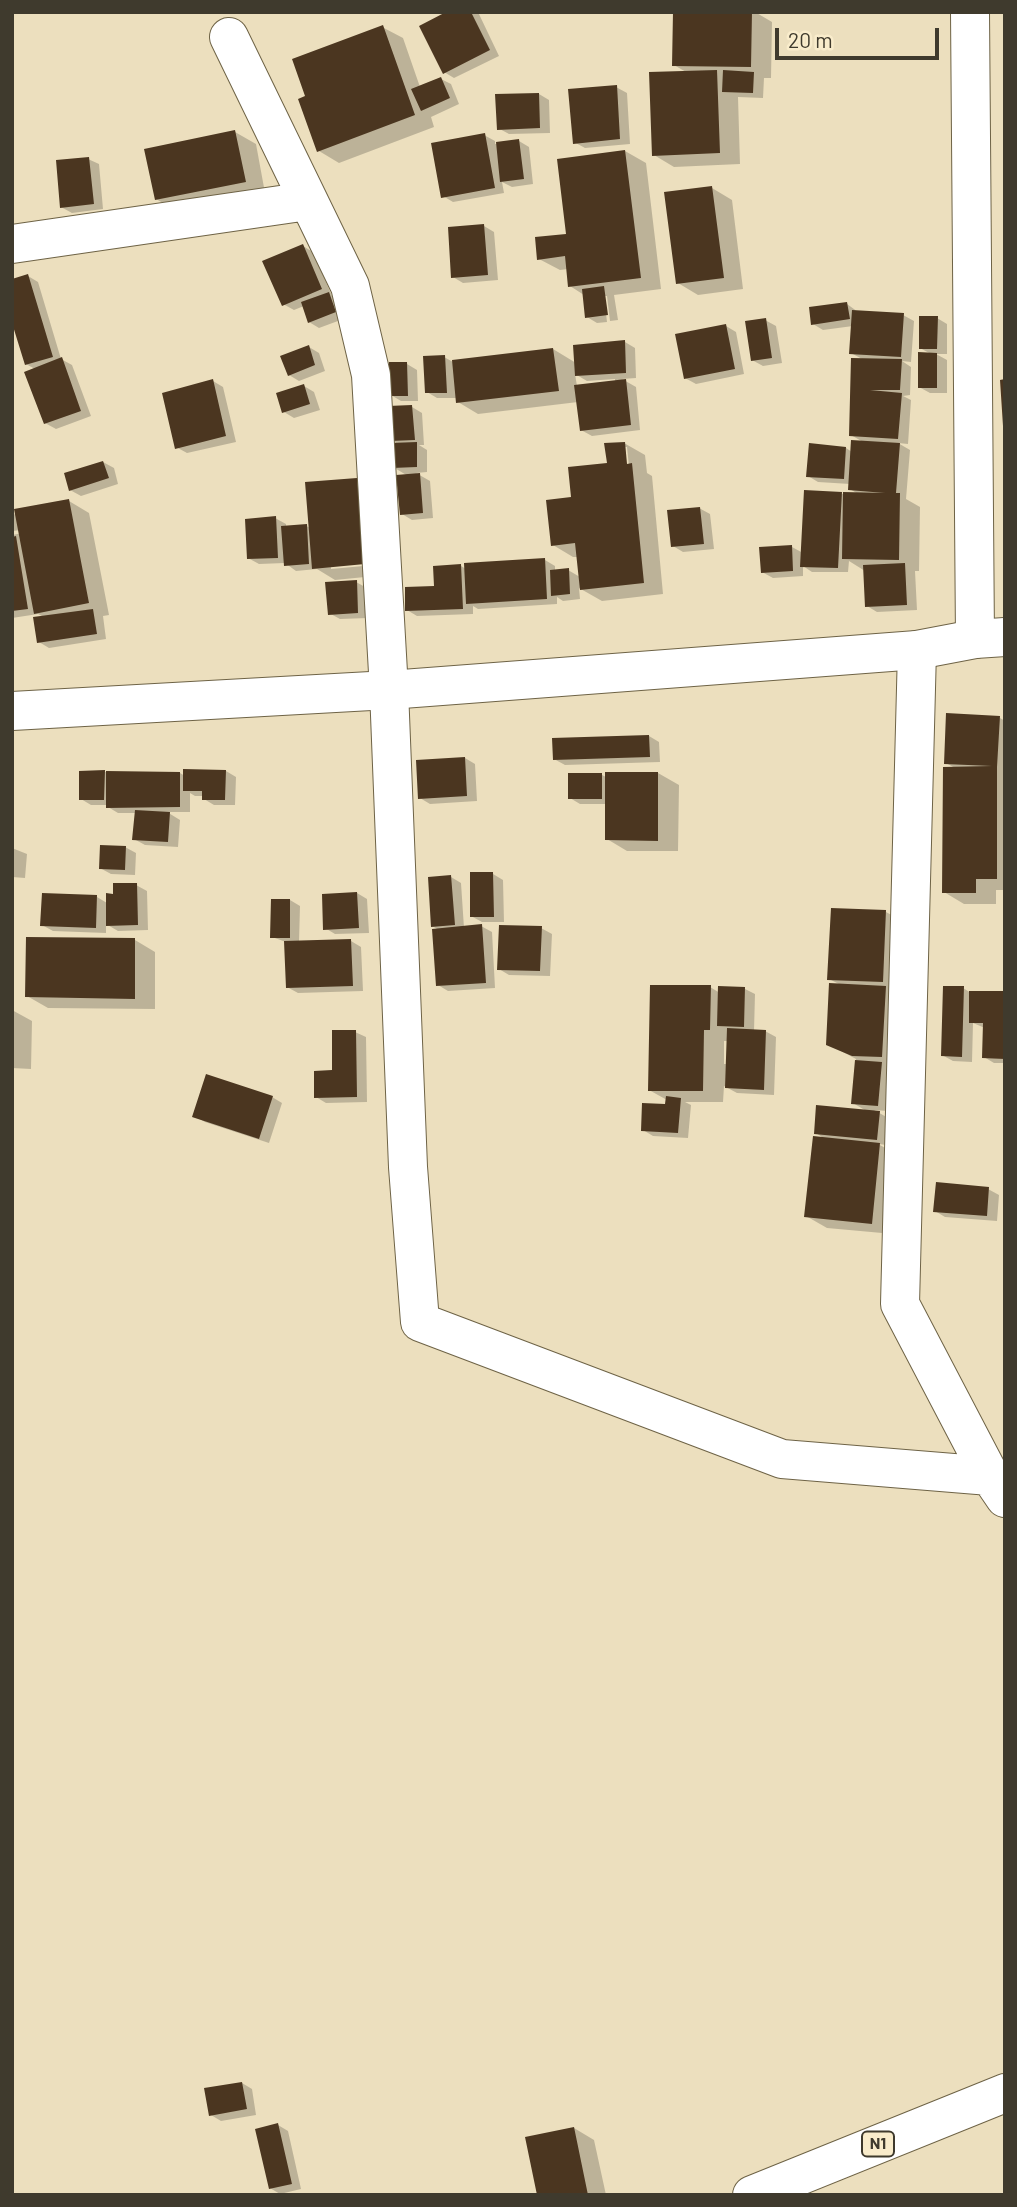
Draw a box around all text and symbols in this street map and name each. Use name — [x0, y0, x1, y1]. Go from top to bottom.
scale bar — [779, 14, 944, 58]
text: 20 m — [788, 27, 833, 52]
road number: N1 — [862, 2132, 894, 2156]

